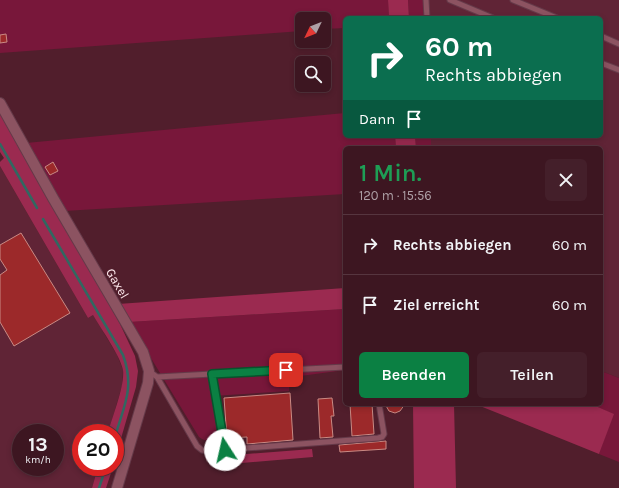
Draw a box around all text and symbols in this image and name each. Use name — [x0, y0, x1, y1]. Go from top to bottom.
north arrow — [295, 12, 331, 48]
map controls — [295, 12, 331, 92]
text: 60 m — [425, 30, 493, 63]
icon: right — [359, 32, 411, 84]
button: search — [295, 56, 331, 92]
text: Rechts abbiegen — [425, 64, 562, 86]
icon: arrive — [403, 108, 425, 130]
text: Dann — [359, 110, 395, 128]
text: 1 Min. — [359, 159, 422, 187]
button: close — [545, 159, 587, 201]
text: 120 m · 15:56 — [359, 188, 432, 203]
icon: right — [359, 234, 381, 256]
text: Rechts abbiegen — [393, 236, 512, 254]
text: 60 m — [552, 236, 587, 254]
street label: Gaxel — [103, 265, 132, 301]
icon: arrive — [359, 294, 381, 316]
text: Ziel erreicht — [393, 296, 479, 314]
text: 60 m — [552, 296, 587, 314]
button: Beenden — [359, 352, 469, 398]
button: Teilen — [477, 352, 587, 398]
pin — [269, 353, 303, 387]
icon: arrive — [275, 359, 297, 381]
speed limit sign: 20 — [72, 424, 124, 476]
position arrow — [204, 429, 246, 471]
text: 13 — [28, 433, 48, 456]
text: km/h — [25, 454, 51, 466]

